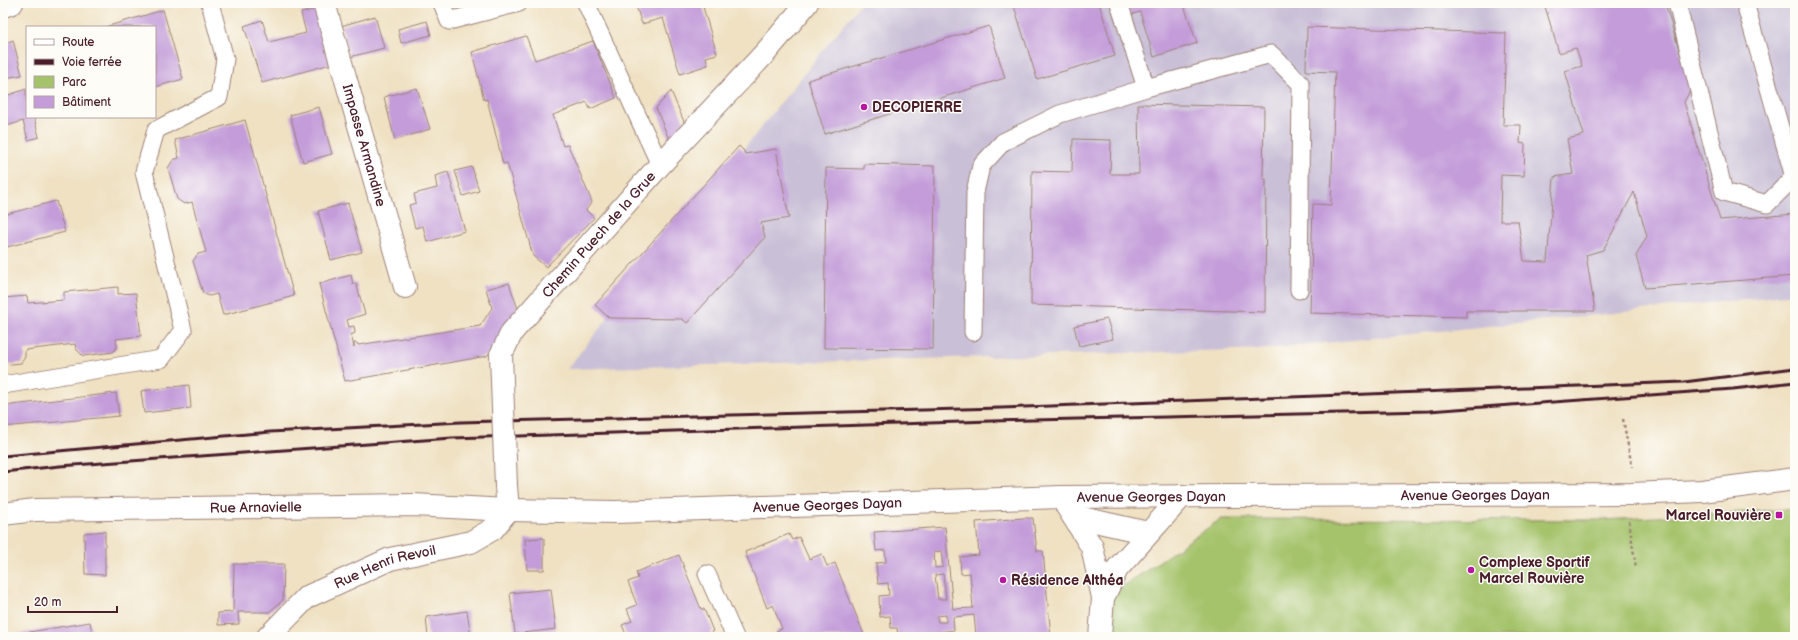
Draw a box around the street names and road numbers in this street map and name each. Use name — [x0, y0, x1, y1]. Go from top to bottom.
street label: Impasse Armandine — [339, 82, 390, 209]
street label: Chemin Puech de la Grue — [538, 168, 659, 301]
street label: Avenue Georges Dayan — [1401, 486, 1550, 504]
street label: Avenue Georges Dayan — [1077, 488, 1226, 506]
street label: Avenue Georges Dayan — [753, 494, 902, 516]
street label: Rue Arnavielle — [210, 498, 302, 517]
street label: Rue Henri Revoil — [331, 542, 437, 593]

